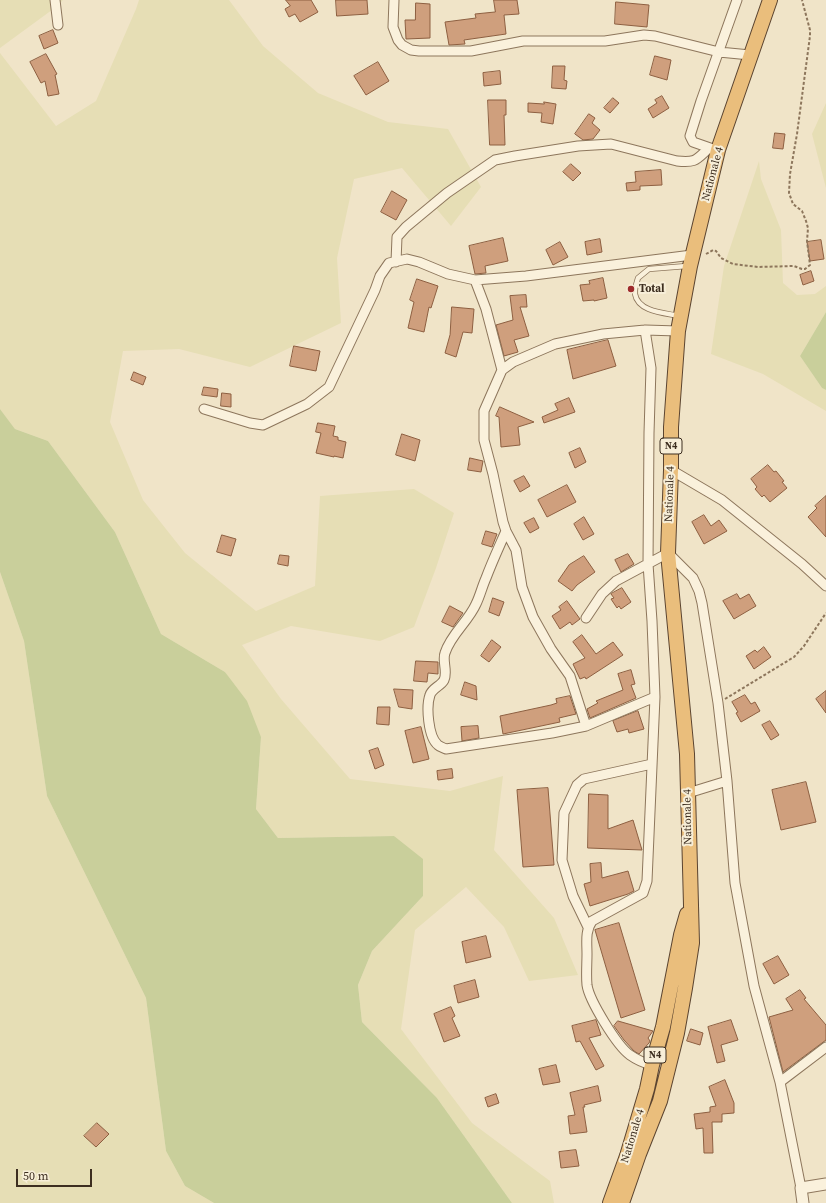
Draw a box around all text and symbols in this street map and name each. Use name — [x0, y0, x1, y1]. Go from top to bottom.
street label: Nationale 4 — [699, 145, 727, 203]
place label: Total — [639, 282, 665, 296]
marker: Total — [626, 284, 636, 294]
road number: N4 — [660, 438, 682, 454]
street label: Nationale 4 — [662, 466, 678, 522]
street label: Nationale 4 — [681, 789, 695, 845]
road number: N4 — [644, 1047, 666, 1063]
street label: Nationale 4 — [619, 1107, 647, 1165]
scale bar — [18, 1161, 94, 1187]
text: 50 m — [23, 1168, 49, 1184]

